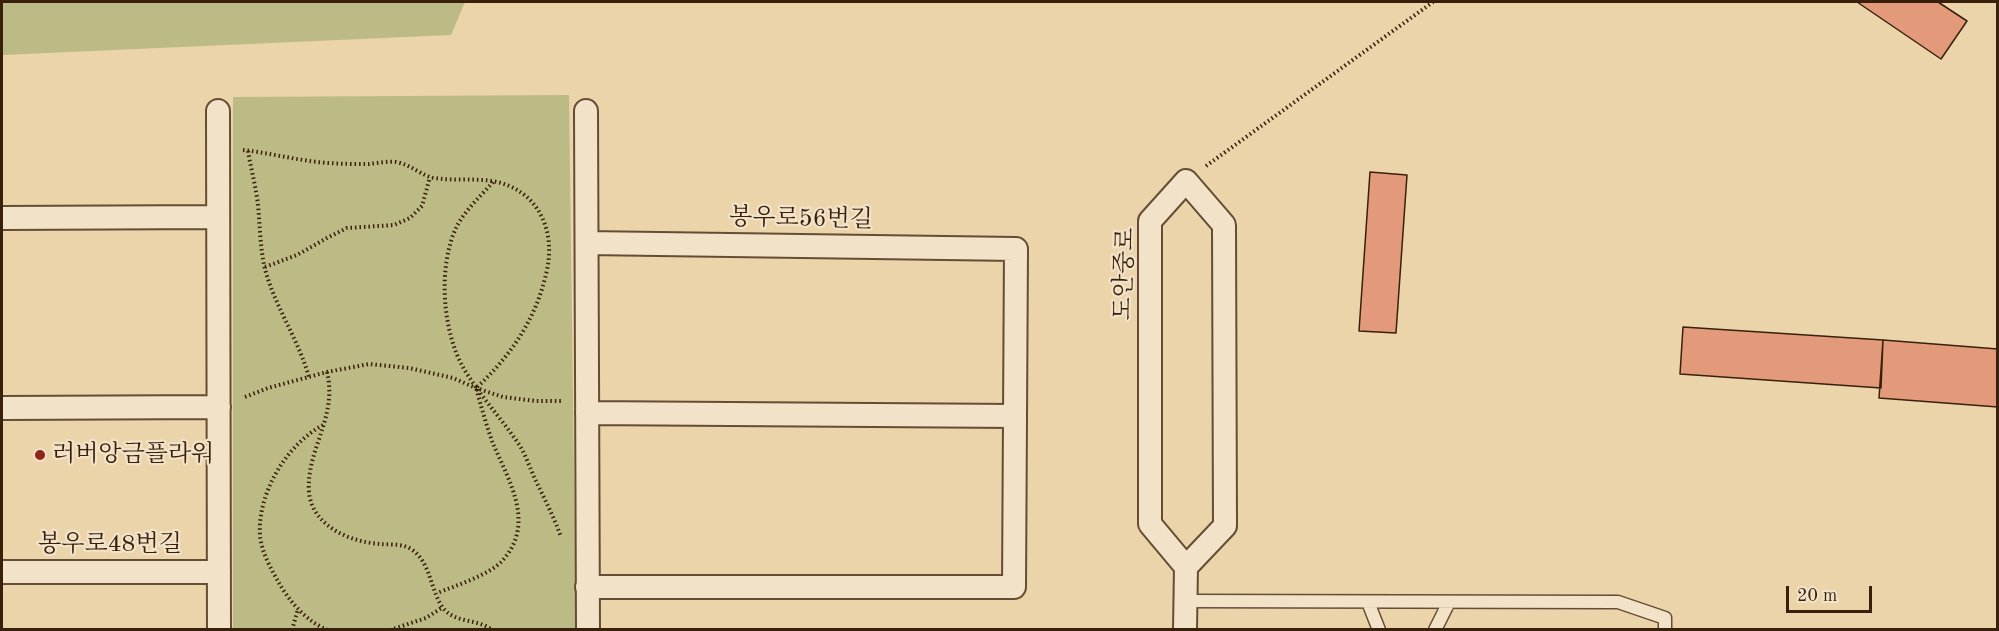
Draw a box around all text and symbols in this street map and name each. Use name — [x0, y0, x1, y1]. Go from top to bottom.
street label: 봉우로56번길 — [729, 203, 873, 235]
street label: 도안중로 — [1109, 227, 1141, 321]
place label: 러버앙금플라워 — [52, 441, 214, 469]
marker: 러버앙금플라워 — [33, 448, 47, 462]
street label: 봉우로48번길 — [38, 531, 182, 559]
scale bar — [1789, 574, 1874, 612]
text: 20 m — [1797, 587, 1837, 605]

